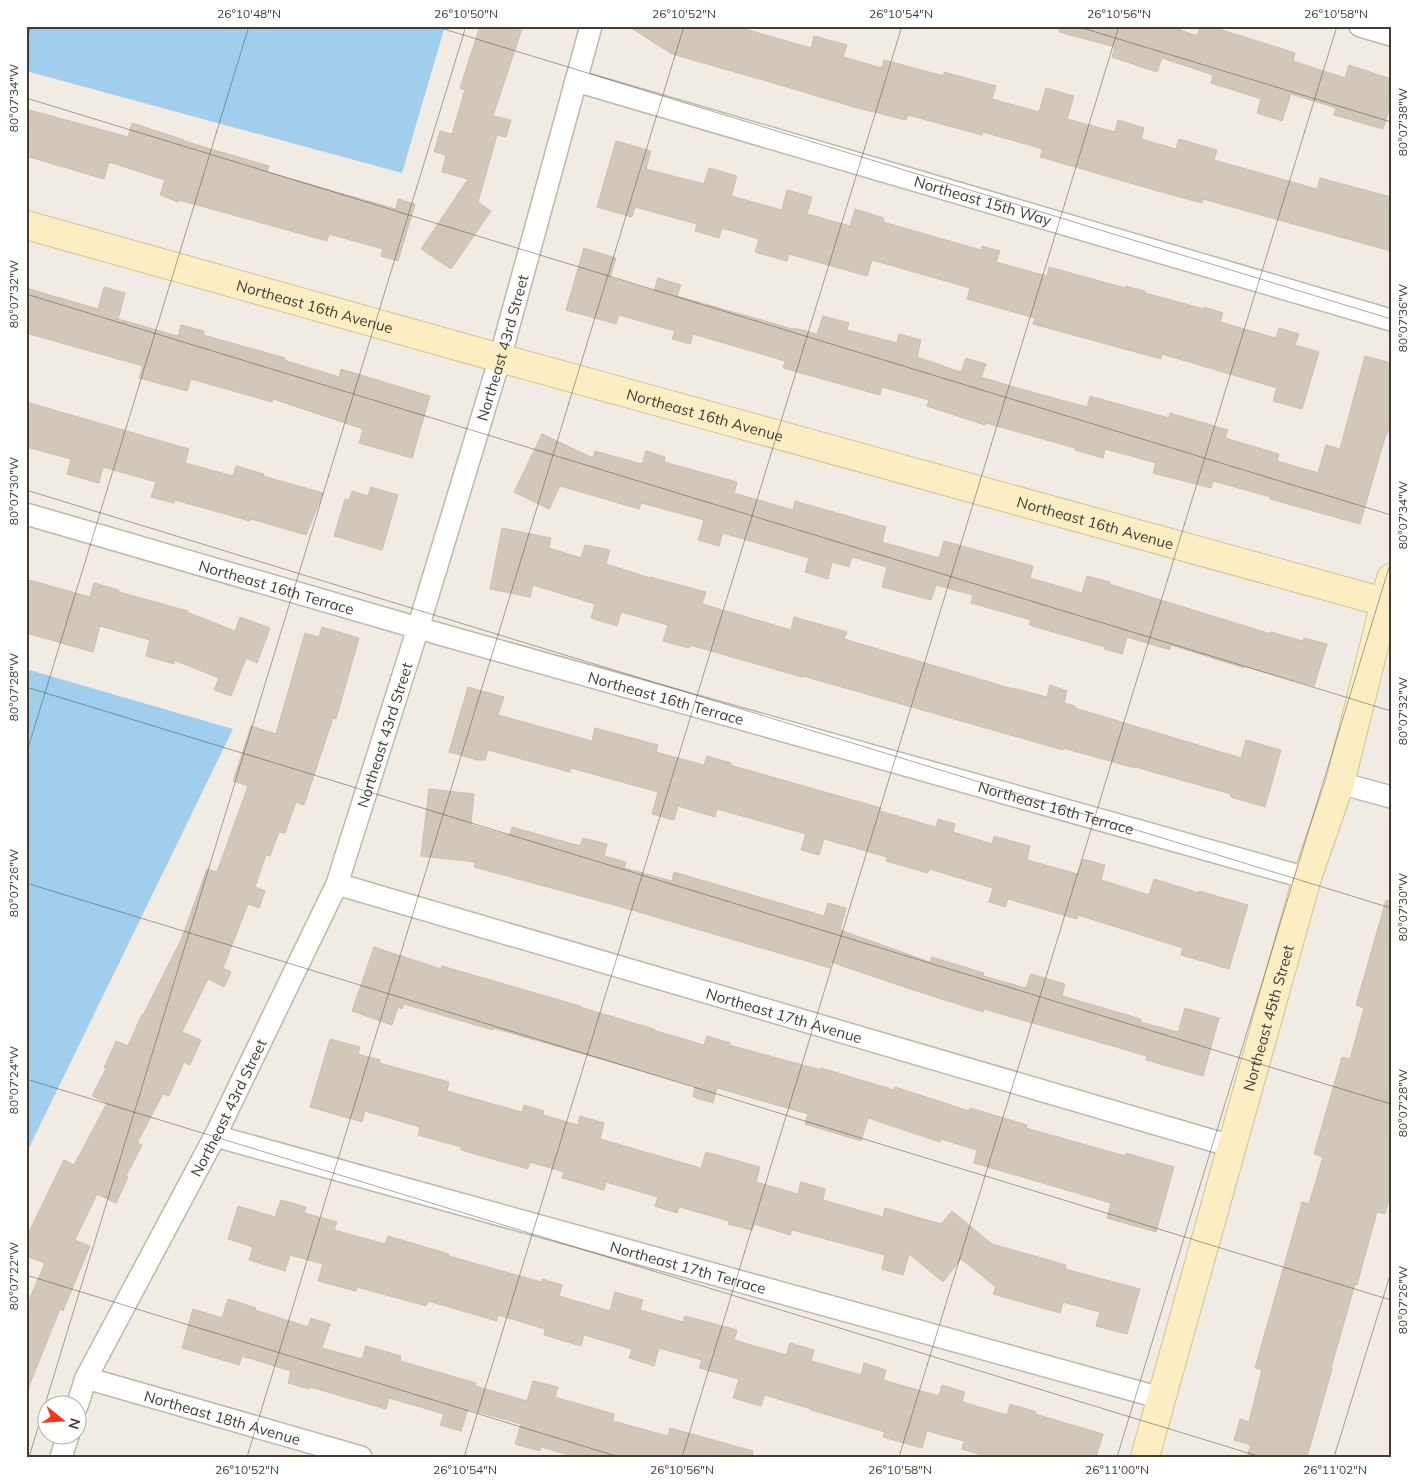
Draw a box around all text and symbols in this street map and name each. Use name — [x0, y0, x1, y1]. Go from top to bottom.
text: 26°10'48"N — [217, 6, 281, 21]
text: 26°10'50"N — [434, 6, 498, 21]
text: 26°10'52"N — [652, 6, 716, 21]
text: 26°10'54"N — [869, 6, 933, 21]
text: 26°10'56"N — [1087, 6, 1151, 21]
text: 26°10'58"N — [1304, 6, 1368, 21]
text: 80°07'34"W — [6, 64, 21, 132]
text: 80°07'38"W — [1395, 88, 1410, 156]
street label: Northeast 15th Way — [912, 171, 1054, 229]
text: 80°07'32"W — [6, 260, 21, 328]
street label: Northeast 43rd Street — [472, 272, 532, 423]
street label: Northeast 16th Avenue — [234, 275, 395, 337]
text: 80°07'36"W — [1395, 284, 1410, 352]
street label: Northeast 16th Avenue — [625, 384, 786, 445]
text: 80°07'30"W — [6, 457, 21, 525]
text: 80°07'34"W — [1395, 481, 1410, 549]
street label: Northeast 16th Avenue — [1015, 492, 1176, 553]
street label: Northeast 16th Terrace — [197, 555, 357, 618]
text: 80°07'28"W — [6, 653, 21, 721]
street label: Northeast 43rd Street — [352, 660, 416, 810]
street label: Northeast 16th Terrace — [586, 667, 746, 729]
text: 80°07'32"W — [1395, 677, 1410, 745]
street label: Northeast 16th Terrace — [976, 776, 1136, 838]
text: 80°07'26"W — [6, 849, 21, 917]
text: 80°07'30"W — [1395, 873, 1410, 941]
street label: Northeast 45th Street — [1238, 943, 1297, 1093]
street label: Northeast 17th Avenue — [704, 983, 864, 1047]
street label: Northeast 43rd Street — [186, 1036, 270, 1180]
text: 80°07'24"W — [6, 1046, 21, 1114]
text: 80°07'28"W — [1395, 1069, 1410, 1137]
street label: Northeast 17th Terrace — [608, 1236, 768, 1298]
text: 80°07'22"W — [6, 1242, 21, 1310]
text: 80°07'26"W — [1395, 1266, 1410, 1334]
street label: Northeast 18th Avenue — [142, 1386, 303, 1449]
north arrow — [38, 1396, 88, 1446]
text: N — [64, 1416, 85, 1431]
text: 26°10'52"N — [215, 1462, 279, 1477]
text: 26°10'54"N — [433, 1462, 497, 1477]
text: 26°10'56"N — [650, 1462, 714, 1477]
text: 26°10'58"N — [868, 1462, 932, 1477]
text: 26°11'00"N — [1085, 1462, 1149, 1477]
text: 26°11'02"N — [1303, 1462, 1367, 1477]

